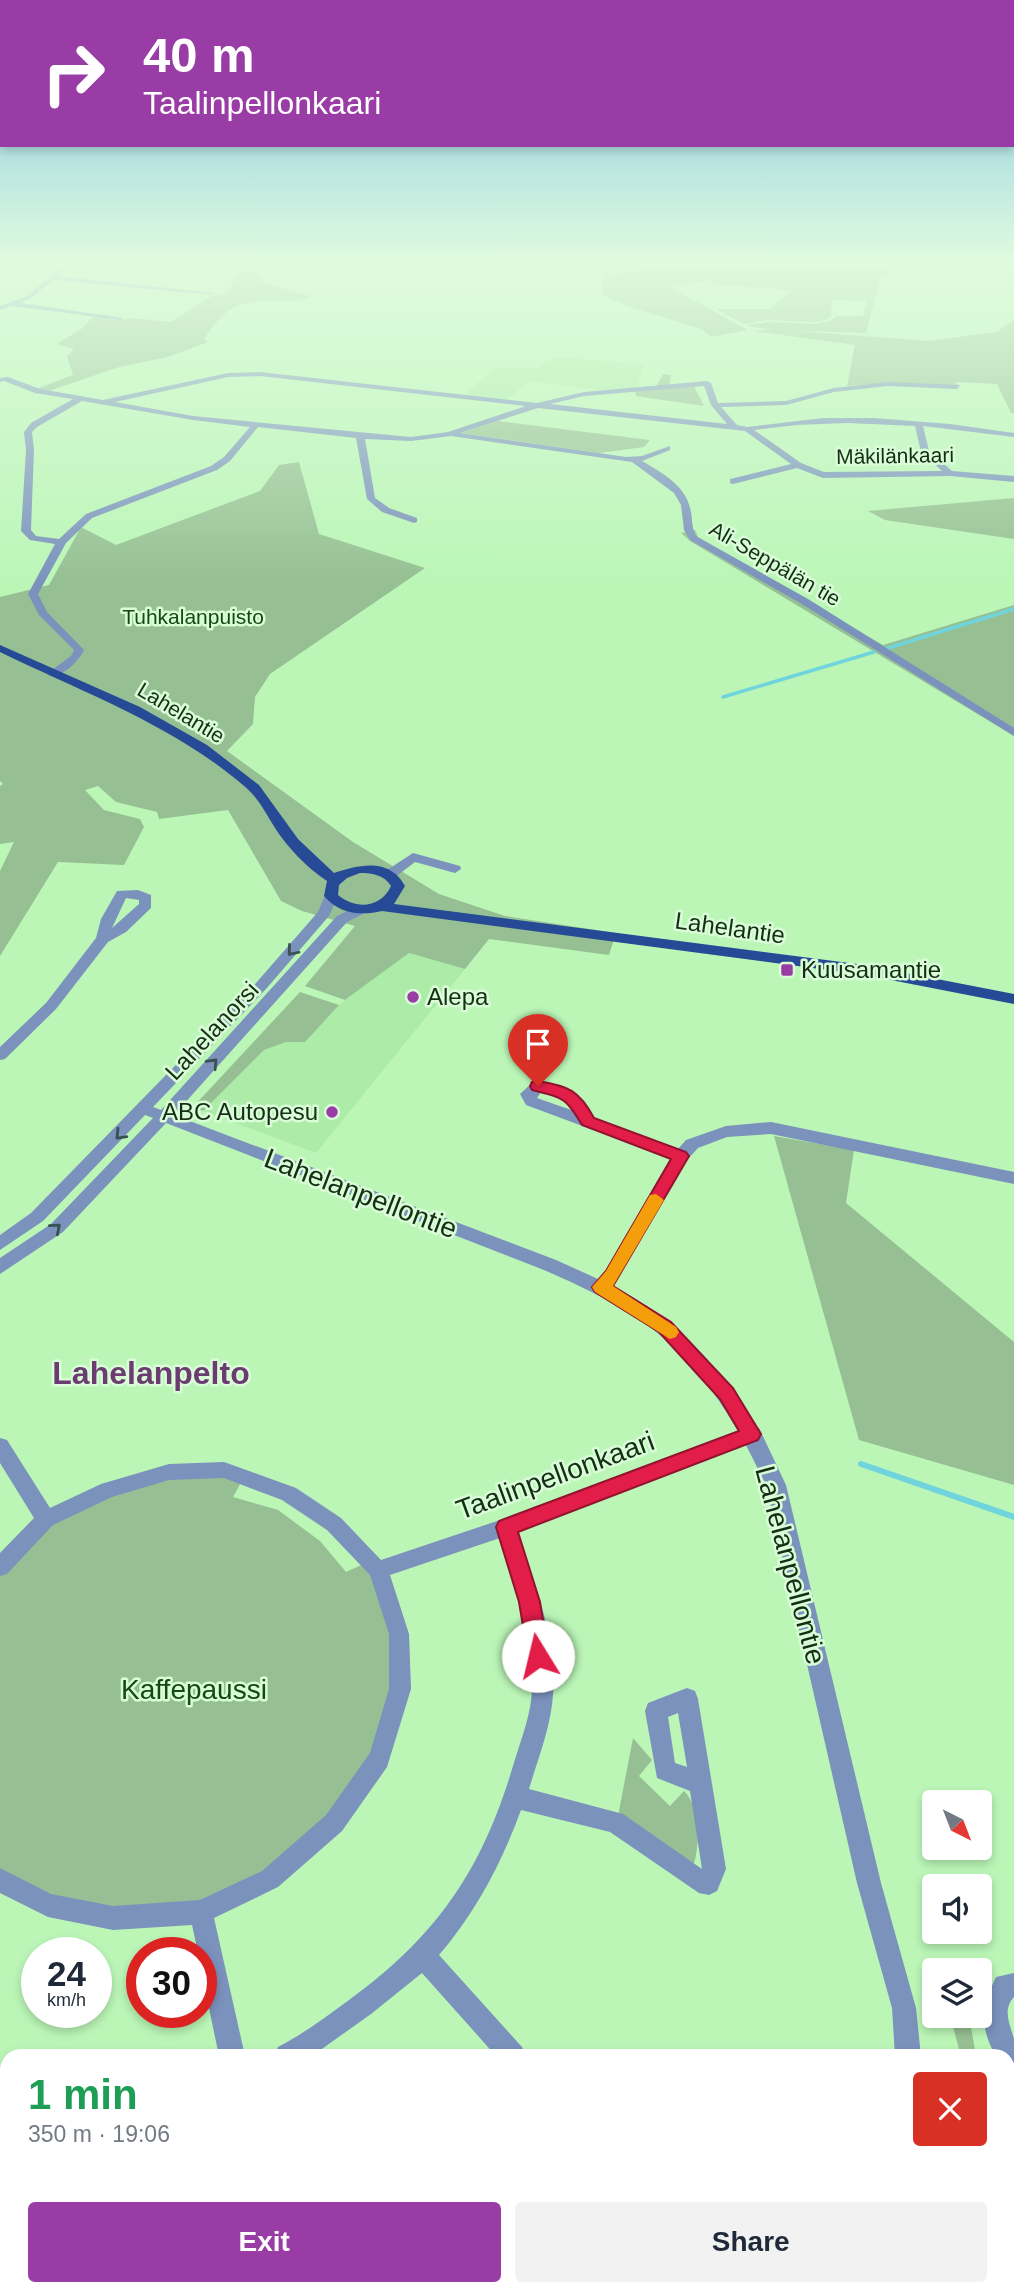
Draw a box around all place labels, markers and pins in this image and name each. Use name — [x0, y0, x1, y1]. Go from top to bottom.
place label: Kuusamantie — [801, 956, 941, 983]
marker: Kuusamantie — [779, 962, 795, 978]
place label: Alepa — [427, 983, 489, 1010]
marker: Alepa — [405, 989, 421, 1005]
pin — [508, 1014, 568, 1086]
place label: ABC Autopesu — [162, 1098, 318, 1125]
marker: ABC Autopesu — [324, 1104, 340, 1120]

